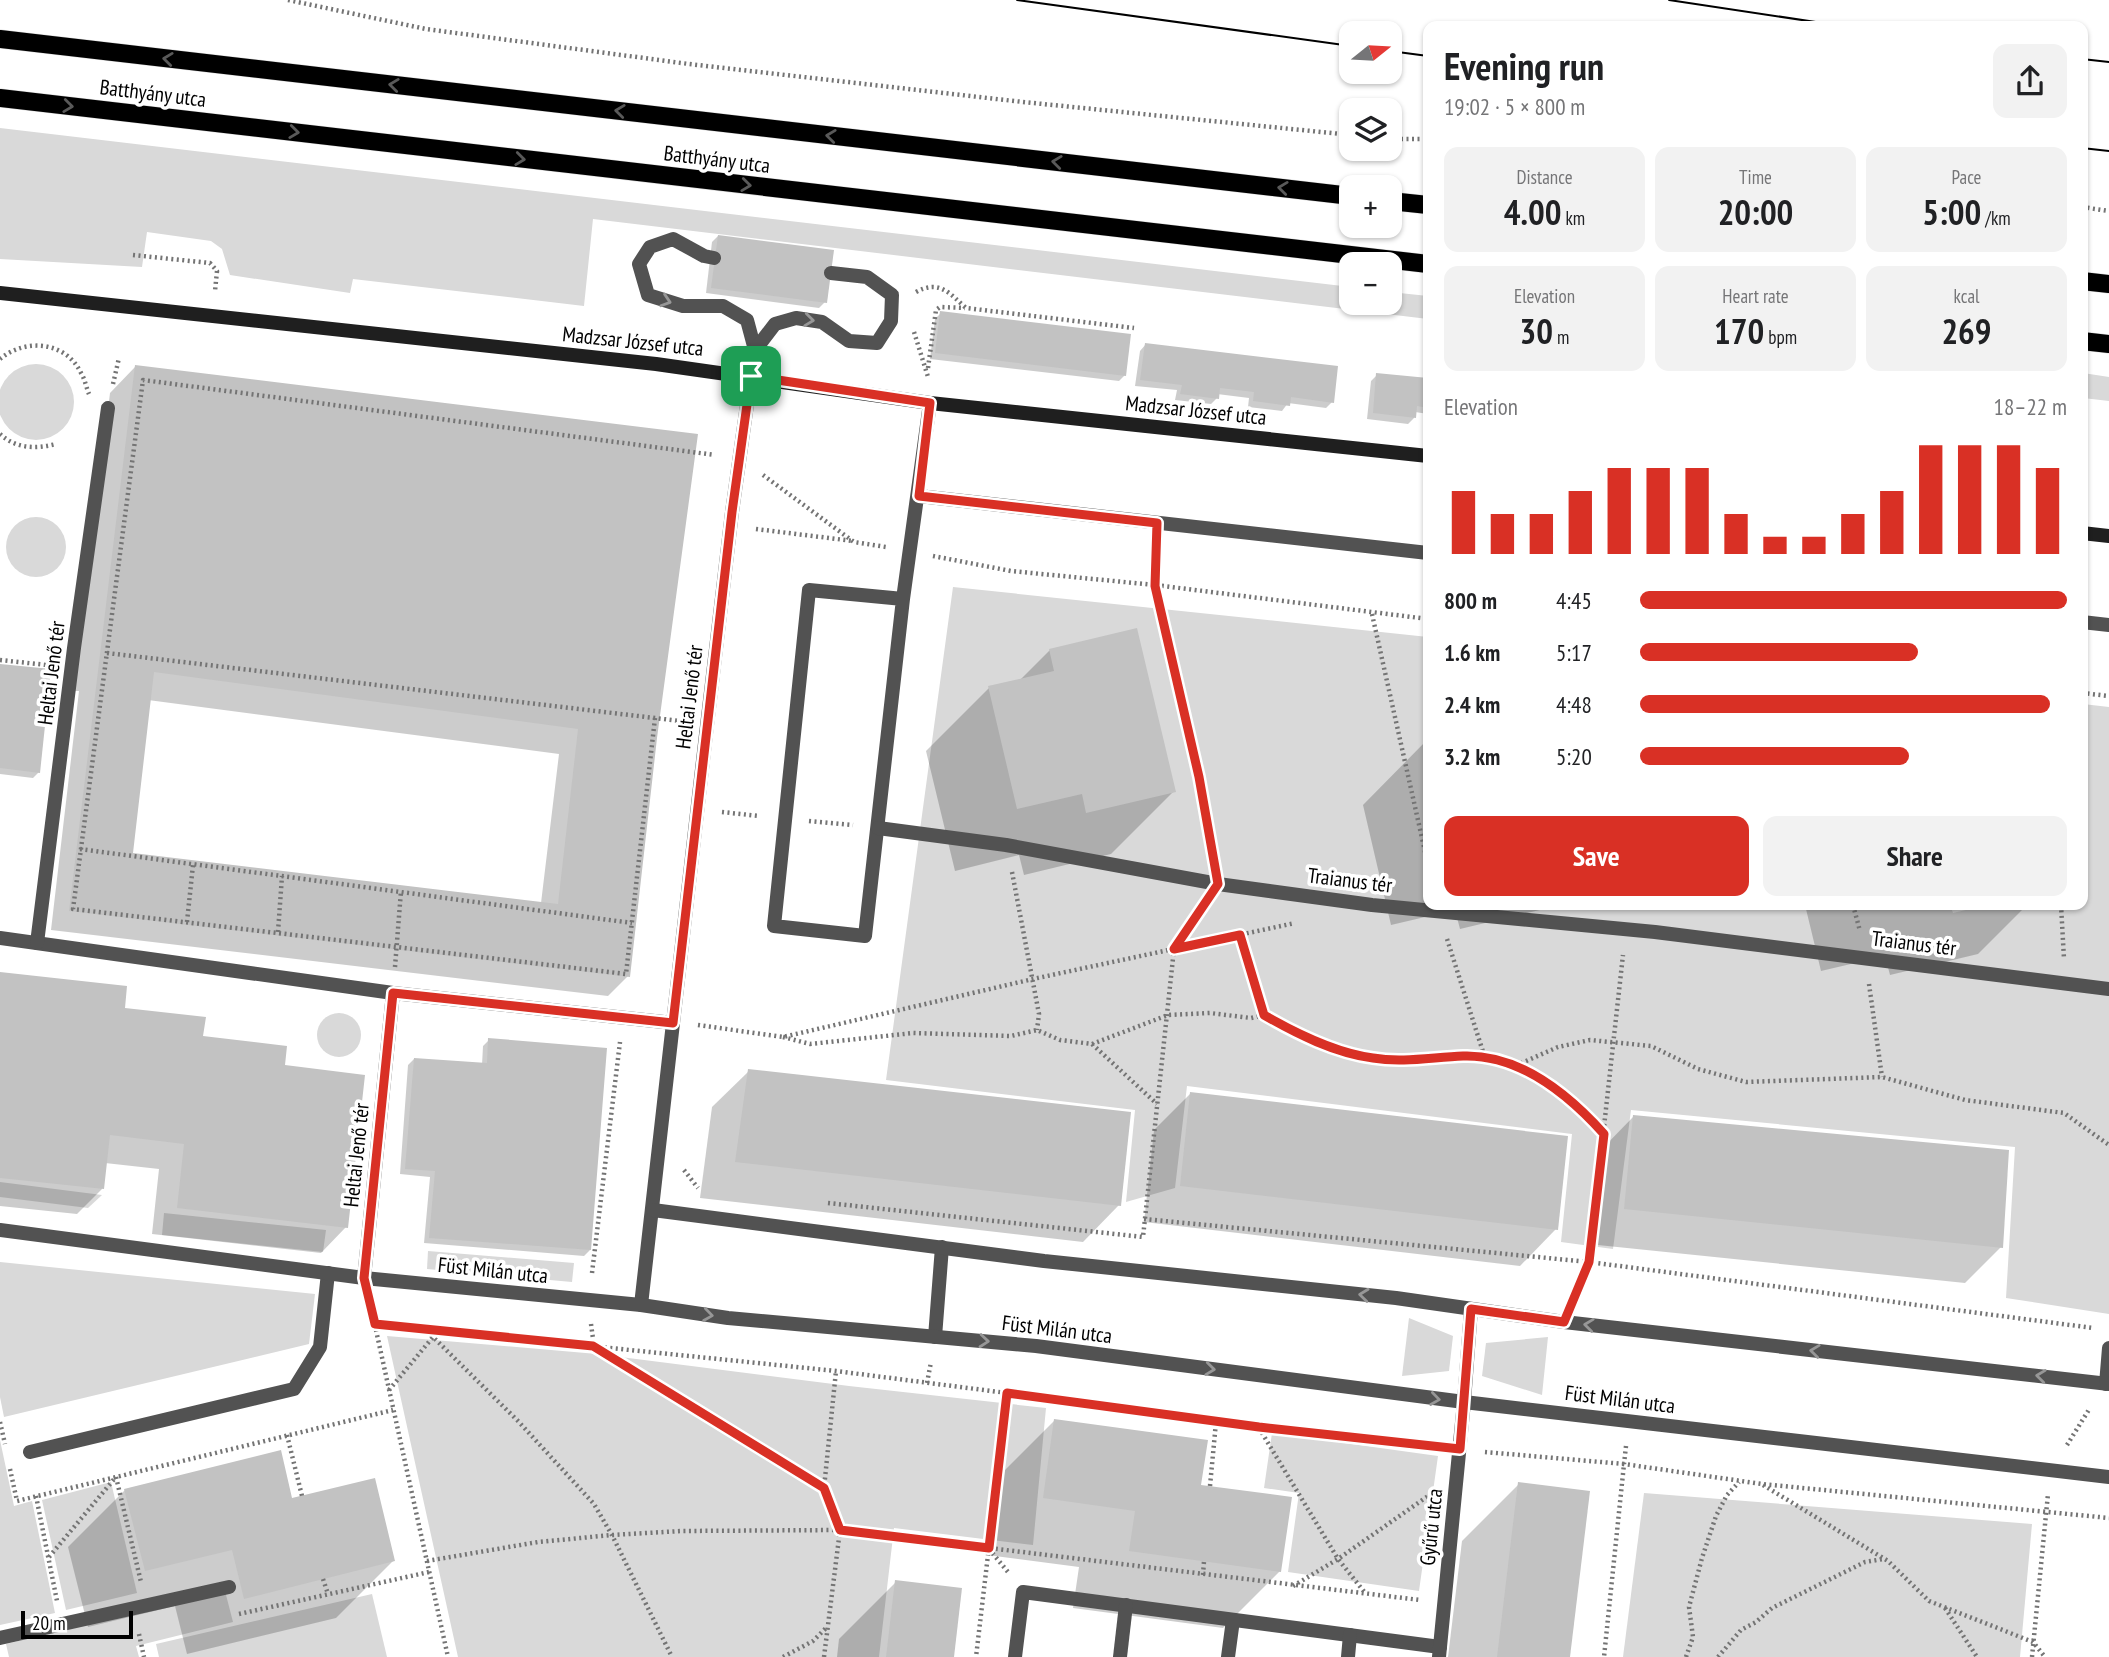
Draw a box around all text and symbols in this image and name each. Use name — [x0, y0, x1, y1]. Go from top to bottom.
north arrow — [1339, 21, 1402, 84]
map controls — [1339, 21, 1402, 315]
text: Evening run — [1444, 41, 1604, 90]
button: share — [1993, 44, 2067, 118]
one-way arrow — [162, 51, 174, 66]
street label: Batthyány utca — [98, 73, 208, 113]
one-way arrow — [388, 77, 400, 92]
text: 19:02 · 5 × 800 m — [1444, 92, 1585, 121]
button: layers — [1339, 98, 1402, 161]
one-way arrow — [62, 99, 74, 114]
one-way arrow — [614, 104, 625, 119]
one-way arrow — [288, 125, 300, 140]
one-way arrow — [825, 128, 837, 143]
street label: Batthyány utca — [662, 139, 772, 179]
one-way arrow — [514, 151, 526, 166]
one-way arrow — [1051, 155, 1062, 170]
text: Distance — [1517, 165, 1572, 189]
text: Time — [1739, 165, 1772, 189]
text: Pace — [1952, 165, 1981, 189]
button: + — [1339, 175, 1402, 238]
one-way arrow — [741, 177, 752, 192]
one-way arrow — [1277, 181, 1289, 196]
text: 4.00 — [1504, 189, 1561, 235]
text: 20:00 — [1718, 189, 1793, 235]
text: 5:00 — [1922, 189, 1981, 235]
text: km — [1561, 206, 1585, 230]
text: /km — [1981, 206, 2011, 230]
button: − — [1339, 252, 1402, 315]
text: Elevation — [1514, 284, 1575, 308]
text: Heart rate — [1722, 284, 1789, 308]
text: kcal — [1954, 284, 1979, 308]
one-way arrow — [660, 293, 672, 307]
text: 30 — [1520, 308, 1553, 354]
text: 170 — [1714, 308, 1764, 354]
text: 269 — [1941, 308, 1992, 354]
one-way arrow — [804, 312, 815, 327]
street label: Madzsar József utca — [561, 320, 705, 362]
text: m — [1553, 325, 1569, 349]
text: bpm — [1764, 325, 1797, 349]
pin — [721, 346, 781, 406]
icon: arrive — [732, 357, 770, 395]
street label: Madzsar József utca — [1124, 389, 1268, 431]
text: Elevation — [1444, 392, 1518, 421]
text: 18–22 m — [1994, 392, 2067, 421]
text: 800 m — [1444, 586, 1497, 615]
text: 4:45 — [1556, 586, 1592, 615]
street label: Heltai Jenő tér — [31, 619, 71, 727]
text: 1.6 km — [1444, 638, 1500, 667]
text: 5:17 — [1556, 638, 1592, 667]
street label: Heltai Jenő tér — [669, 643, 709, 751]
text: 2.4 km — [1444, 690, 1500, 719]
text: 4:48 — [1556, 690, 1592, 719]
text: 3.2 km — [1444, 742, 1500, 771]
text: 5:20 — [1556, 742, 1592, 771]
button: Save — [1444, 816, 1749, 896]
button: Share — [1763, 816, 2067, 896]
street label: Traianus tér — [1306, 861, 1394, 899]
street label: Traianus tér — [1870, 924, 1958, 962]
street label: Heltai Jenő tér — [337, 1101, 375, 1208]
street label: Füst Milán utca — [437, 1251, 549, 1289]
one-way arrow — [1358, 1288, 1369, 1303]
one-way arrow — [703, 1307, 714, 1322]
street label: Füst Milán utca — [1000, 1309, 1114, 1349]
one-way arrow — [1583, 1317, 1595, 1332]
one-way arrow — [979, 1333, 990, 1348]
one-way arrow — [1809, 1343, 1821, 1358]
one-way arrow — [1204, 1361, 1215, 1376]
one-way arrow — [2035, 1369, 2047, 1384]
street label: Füst Milán utca — [1563, 1379, 1677, 1419]
one-way arrow — [1429, 1391, 1441, 1406]
street label: Gyűrű utca — [1414, 1487, 1448, 1567]
scale bar — [21, 1608, 133, 1640]
text: 20 m — [32, 1611, 66, 1635]

